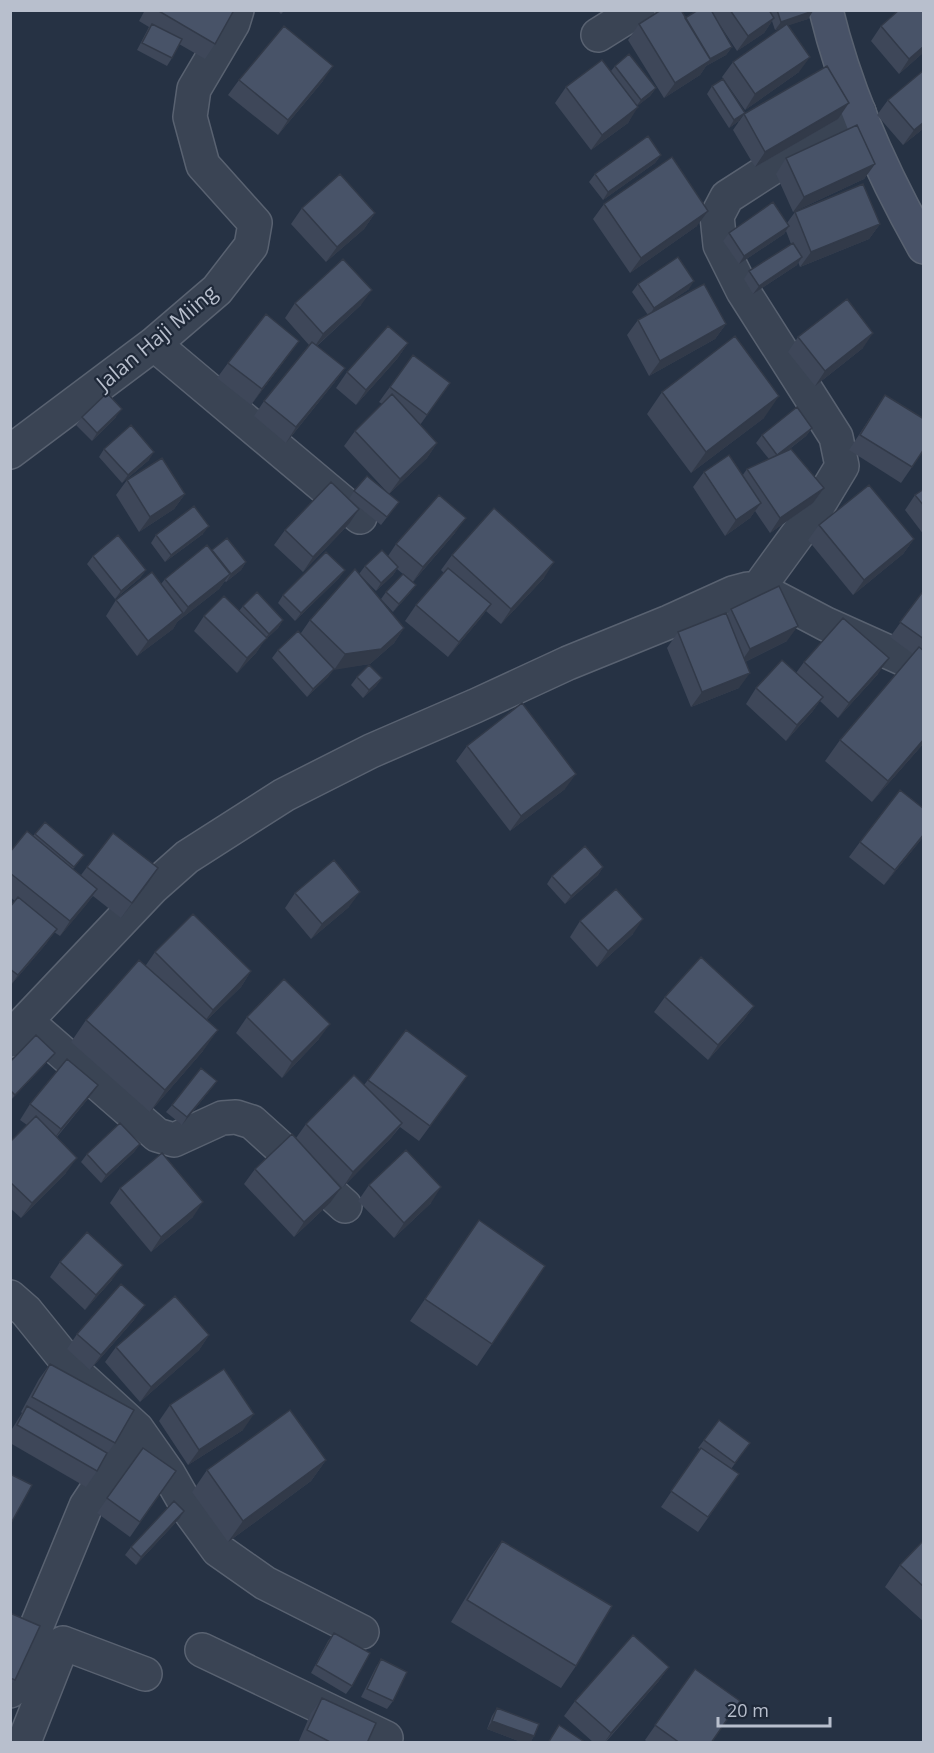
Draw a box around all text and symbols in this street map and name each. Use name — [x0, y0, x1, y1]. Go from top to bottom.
street label: Jalan Haji Miing — [89, 278, 223, 397]
scale bar — [718, 1690, 830, 1728]
text: 20 m — [727, 1698, 769, 1722]

